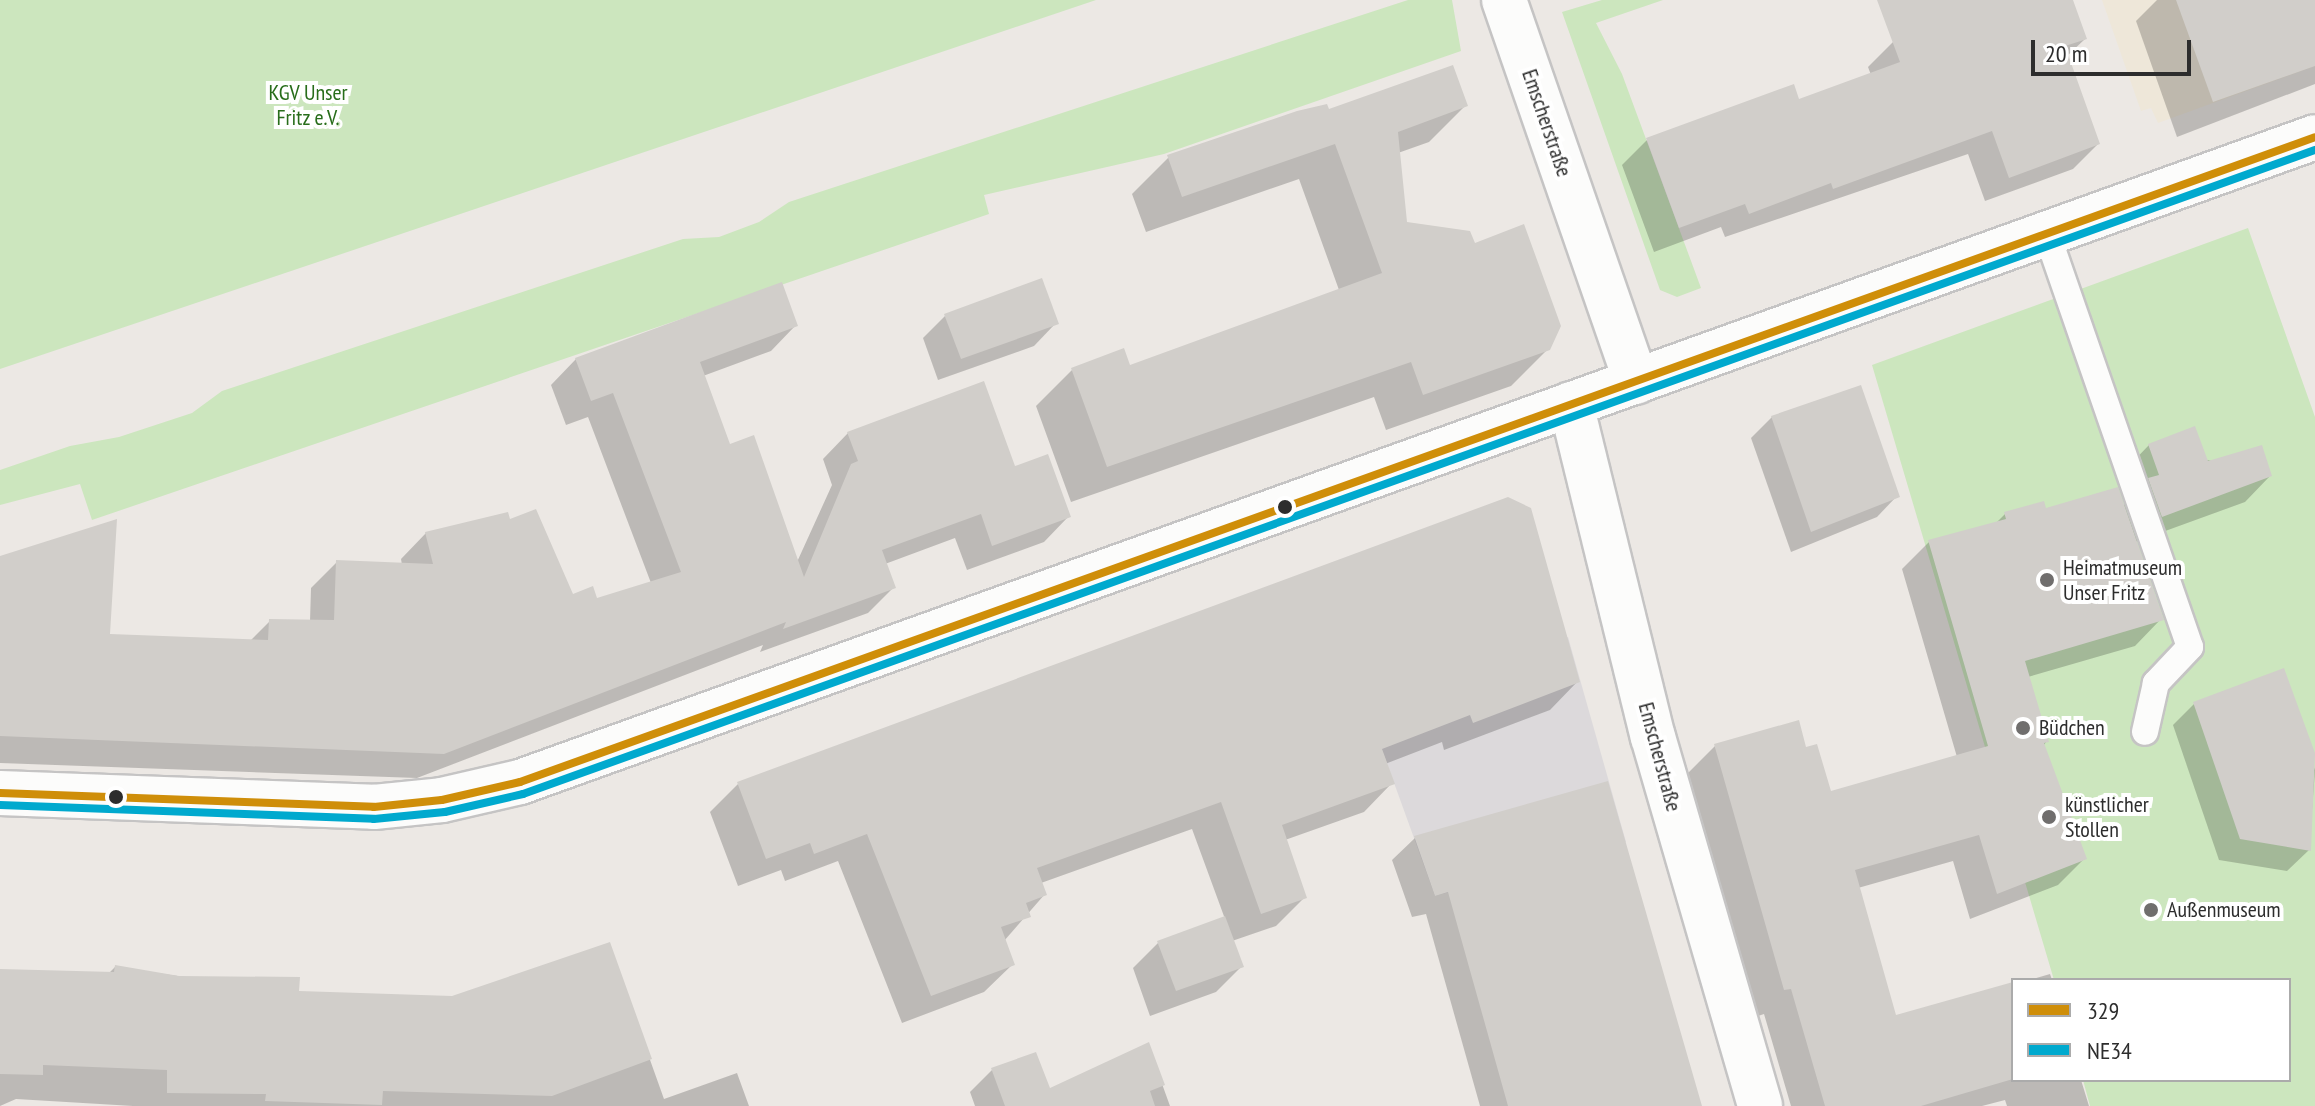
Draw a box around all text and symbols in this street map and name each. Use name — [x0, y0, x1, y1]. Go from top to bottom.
scale bar — [2035, 24, 2195, 74]
text: 20 m — [2045, 38, 2087, 69]
street label: Emscherstraße — [1516, 66, 1578, 180]
park label: KGV Unser Fritz e.V. — [268, 79, 348, 130]
unlabelled marker — [1277, 499, 1293, 515]
place label: Heimatmuseum Unser Fritz — [2063, 554, 2182, 606]
marker: Heimatmuseum Unser Fritz — [2038, 571, 2056, 589]
street label: Emscherstraße — [1633, 700, 1687, 814]
place label: Büdchen — [2039, 715, 2105, 741]
marker: Büdchen — [2014, 719, 2032, 737]
unlabelled marker — [108, 789, 124, 805]
place label: künstlicher Stollen — [2065, 791, 2149, 842]
marker: künstlicher Stollen — [2040, 808, 2058, 826]
place label: Außenmuseum — [2167, 897, 2281, 923]
marker: Außenmuseum — [2142, 901, 2160, 919]
legend — [2011, 978, 2291, 1082]
text: 329 — [2087, 995, 2119, 1026]
text: NE34 — [2087, 1035, 2132, 1066]

